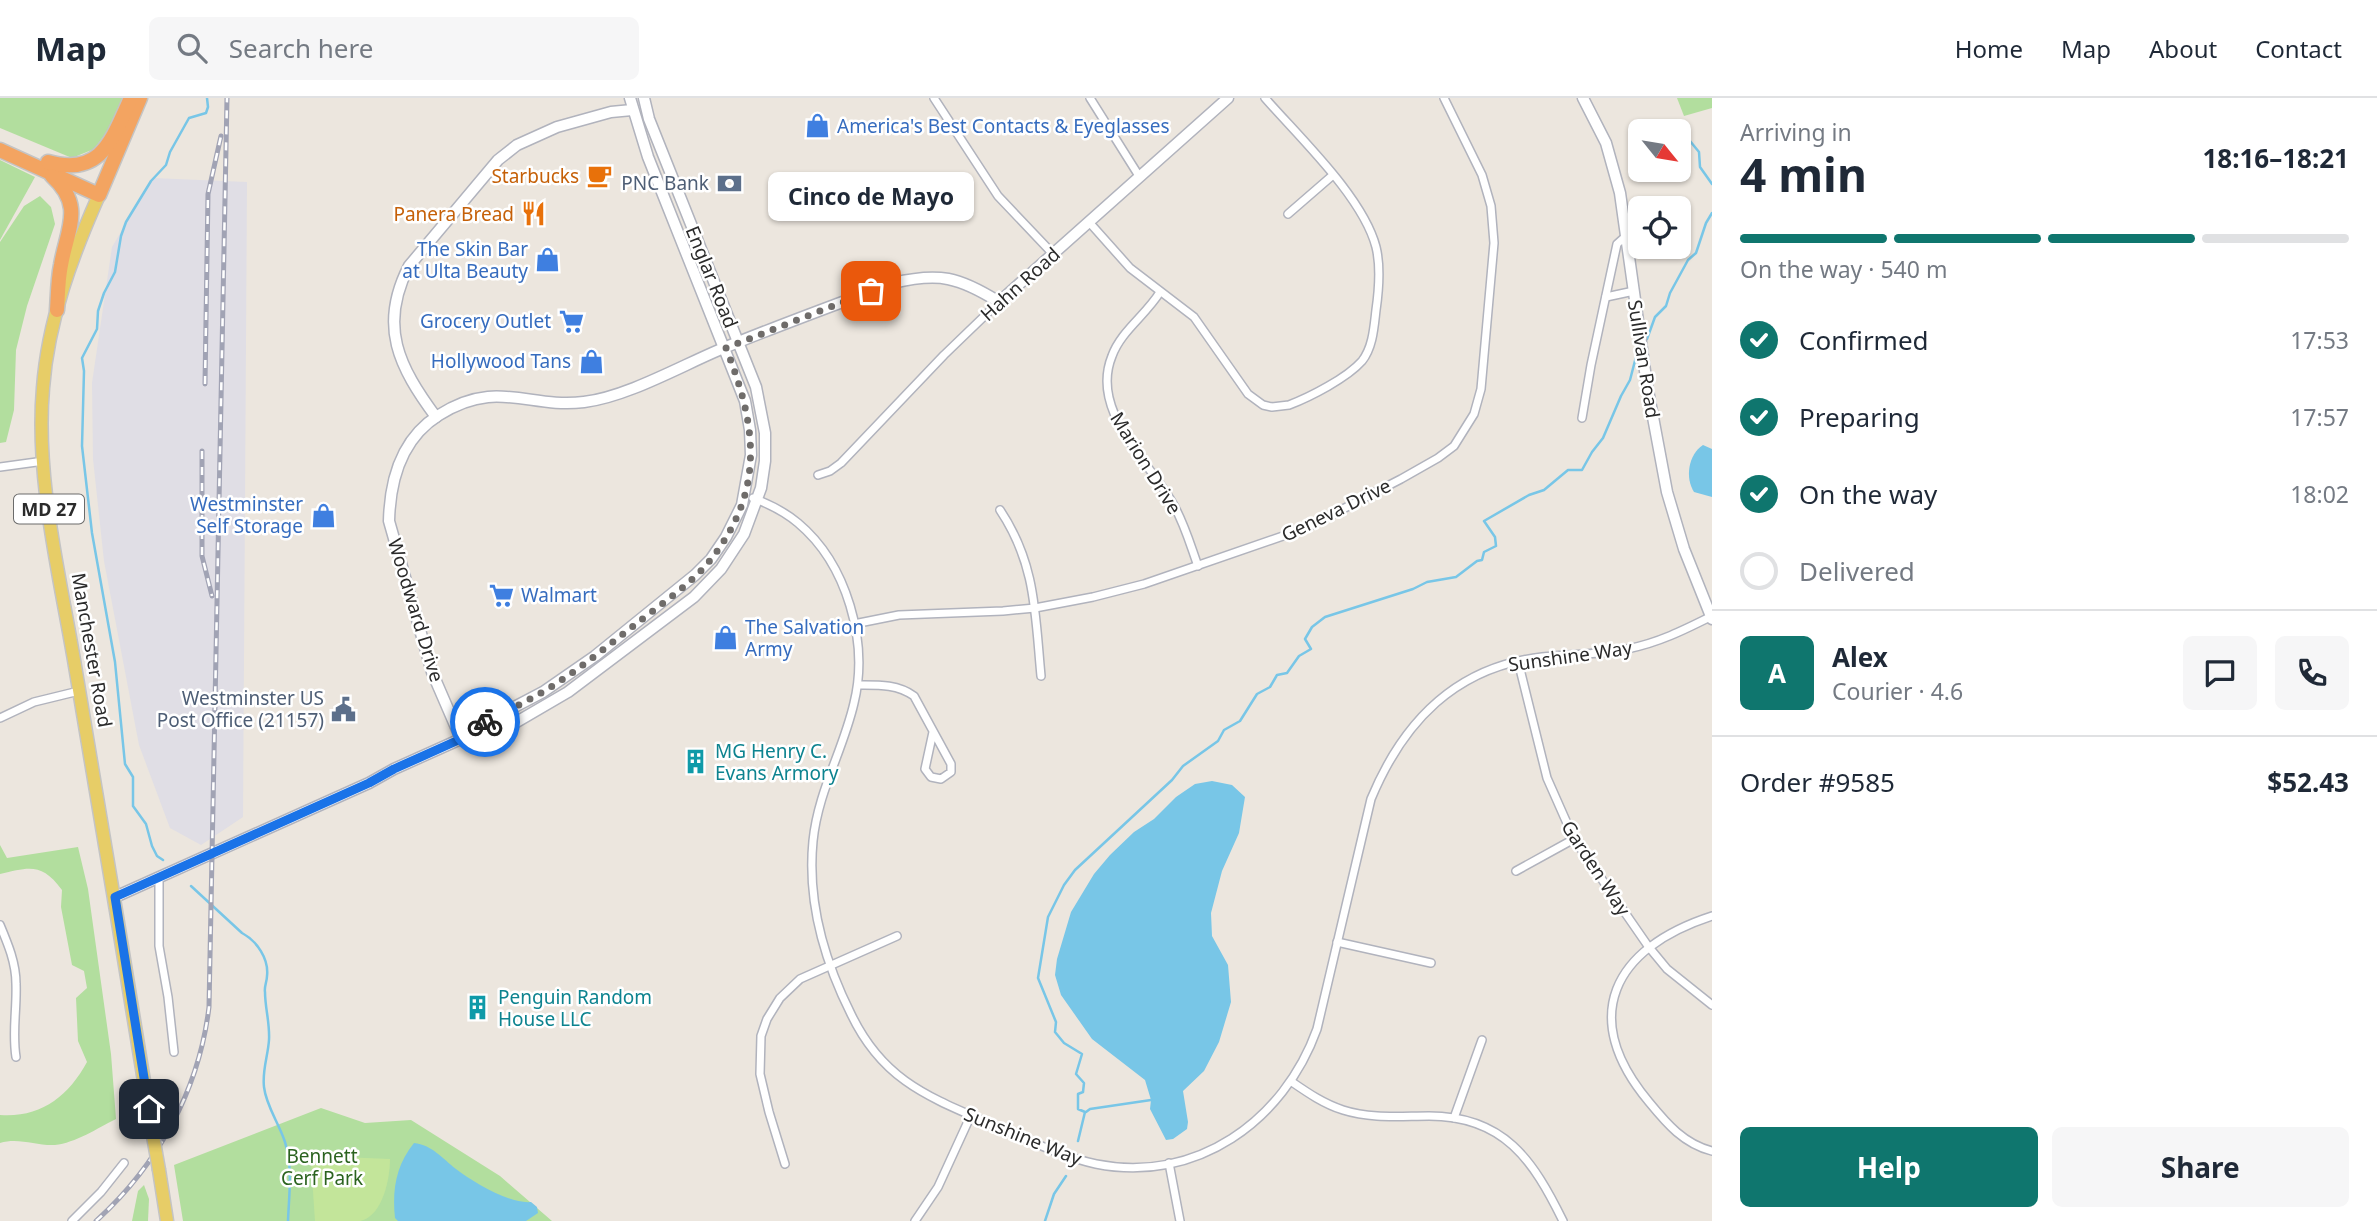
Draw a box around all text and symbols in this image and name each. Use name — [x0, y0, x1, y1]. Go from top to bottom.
search box — [149, 17, 639, 80]
text: Map — [35, 26, 107, 71]
icon: search — [173, 29, 211, 67]
text: Search here — [229, 30, 373, 66]
text: Home — [1955, 32, 2023, 65]
text: Map — [2061, 32, 2111, 65]
text: About — [2149, 32, 2217, 65]
text: Contact — [2255, 32, 2342, 65]
shop icon: America's Best Contacts & Eyeglasses — [803, 112, 831, 140]
place label: America's Best Contacts & Eyeglasses — [837, 113, 1170, 139]
text: Arriving in — [1740, 116, 1852, 148]
north arrow — [1628, 119, 1690, 182]
map controls — [1628, 119, 1691, 259]
text: 18:16–18:21 — [2202, 140, 2349, 176]
text: 4 min — [1740, 143, 1867, 205]
cafe icon: Starbucks — [585, 162, 613, 190]
place label: Starbucks — [491, 163, 579, 189]
bank icon: PNC Bank — [715, 169, 743, 197]
place label: PNC Bank — [621, 170, 709, 196]
callout: Cinco de Mayo — [768, 172, 974, 221]
text: Cinco de Mayo — [788, 180, 954, 212]
button: locate — [1628, 196, 1691, 259]
restaurant icon: Panera Bread — [520, 200, 548, 228]
place label: Panera Bread — [393, 201, 514, 227]
street label: Englar Road — [680, 222, 744, 332]
place label: The Skin Bar at Ulta Beauty — [402, 236, 528, 284]
street label: Hahn Road — [975, 241, 1065, 327]
shop icon: The Skin Bar at Ulta Beauty — [534, 246, 562, 274]
text: On the way · 540 m — [1740, 253, 1947, 285]
pin — [841, 261, 901, 321]
icon: bag — [852, 272, 890, 310]
street label: Sullivan Road — [1622, 298, 1666, 420]
supermarket icon: Grocery Outlet — [557, 307, 585, 335]
place label: Grocery Outlet — [420, 308, 551, 334]
icon: check — [1740, 321, 1778, 359]
text: Confirmed — [1799, 322, 1929, 358]
text: 17:53 — [2290, 324, 2349, 356]
shop icon: Hollywood Tans — [577, 347, 605, 375]
place label: Hollywood Tans — [431, 348, 571, 374]
icon: check — [1740, 398, 1778, 436]
text: Preparing — [1799, 399, 1920, 435]
text: 17:57 — [2290, 401, 2349, 433]
street label: Marion Drive — [1104, 407, 1188, 519]
street label: Geneva Drive — [1277, 472, 1395, 548]
icon: check — [1740, 475, 1778, 513]
text: On the way — [1799, 476, 1937, 512]
text: 18:02 — [2290, 478, 2349, 510]
place label: Westminster Self Storage — [190, 491, 303, 539]
road number: MD 27 — [14, 494, 84, 524]
shop icon: Westminster Self Storage — [309, 501, 337, 529]
street label: Woodward Drive — [382, 535, 450, 685]
text: Delivered — [1799, 553, 1915, 589]
street label: Manchester Road — [66, 571, 118, 729]
supermarket icon: Walmart — [487, 581, 515, 609]
place label: Walmart — [521, 582, 597, 608]
place label: The Salvation Army — [745, 614, 864, 662]
shop icon: The Salvation Army — [711, 624, 739, 652]
street label: Sunshine Way — [1506, 634, 1634, 678]
button: chat — [2183, 636, 2257, 710]
button: phone — [2275, 636, 2349, 710]
text: Alex — [1832, 639, 1888, 675]
text: A — [1768, 655, 1786, 691]
text: Courier · 4.6 — [1832, 675, 1963, 707]
place label: Westminster US Post Office (21157) — [157, 685, 324, 733]
courier — [450, 687, 520, 757]
public building icon: Westminster US Post Office (21157) — [330, 695, 358, 723]
icon: bike — [466, 703, 504, 741]
place label: MG Henry C. Evans Armory — [715, 738, 839, 786]
building icon: MG Henry C. Evans Armory — [681, 748, 709, 776]
text: Order #9585 — [1740, 764, 1895, 800]
text: $52.43 — [2267, 764, 2349, 800]
street label: Garden Way — [1555, 815, 1637, 921]
place label: Penguin Random House LLC — [498, 984, 652, 1032]
building icon: Penguin Random House LLC — [464, 994, 492, 1022]
pin — [119, 1079, 179, 1139]
icon: home — [130, 1090, 168, 1128]
street label: Sunshine Way — [960, 1101, 1086, 1172]
button: Help — [1740, 1127, 2038, 1207]
button: Share — [2052, 1127, 2349, 1207]
park label: Bennett Cerf Park — [281, 1143, 363, 1191]

